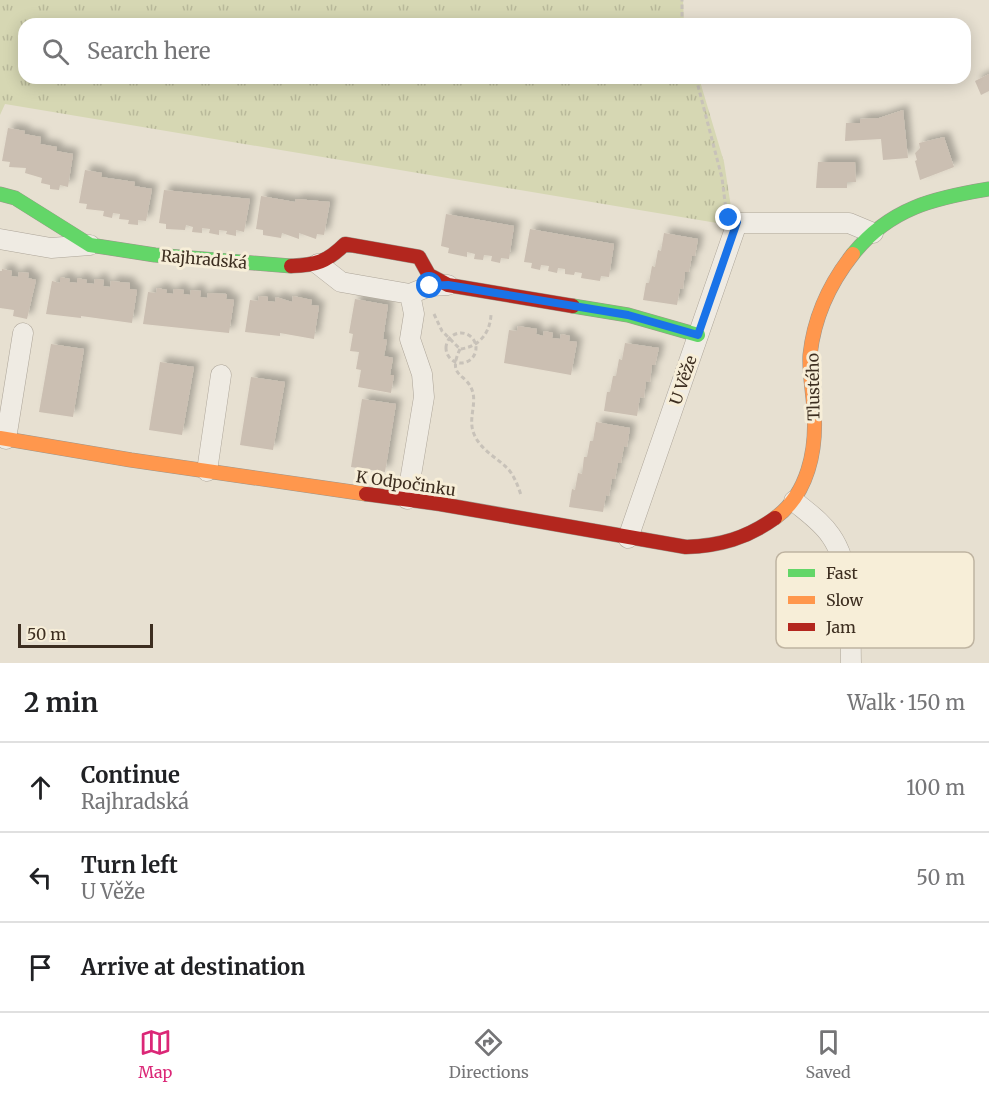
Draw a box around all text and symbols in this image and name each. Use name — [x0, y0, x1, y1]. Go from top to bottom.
search box — [18, 18, 971, 84]
icon: search — [39, 35, 72, 68]
text: Search here — [87, 37, 210, 65]
route end — [715, 204, 741, 230]
street label: Rajhradská — [160, 245, 248, 273]
route start — [416, 272, 442, 298]
street label: U Věže — [665, 353, 701, 407]
street label: Tlustého — [802, 353, 824, 421]
street label: K Odpočinku — [355, 466, 457, 500]
legend — [776, 552, 974, 648]
text: Fast — [826, 563, 859, 583]
text: Slow — [826, 590, 864, 610]
text: Jam — [825, 617, 856, 637]
scale bar — [18, 621, 153, 648]
text: 50 m — [27, 624, 66, 644]
text: 2 min — [24, 686, 98, 719]
text: Walk · 150 m — [847, 690, 965, 715]
text: Continue — [81, 761, 180, 789]
icon: ahead — [24, 771, 57, 804]
text: 100 m — [906, 775, 965, 800]
text: Rajhradská — [81, 789, 189, 814]
text: Turn left — [81, 851, 178, 879]
icon: left — [24, 861, 57, 894]
text: 50 m — [916, 865, 965, 890]
text: U Věže — [81, 879, 145, 904]
icon: arrive — [24, 951, 57, 984]
text: Arrive at destination — [81, 953, 305, 981]
tab: Map — [138, 1026, 172, 1082]
tab: Directions — [449, 1026, 529, 1082]
tab: Saved — [805, 1026, 851, 1082]

